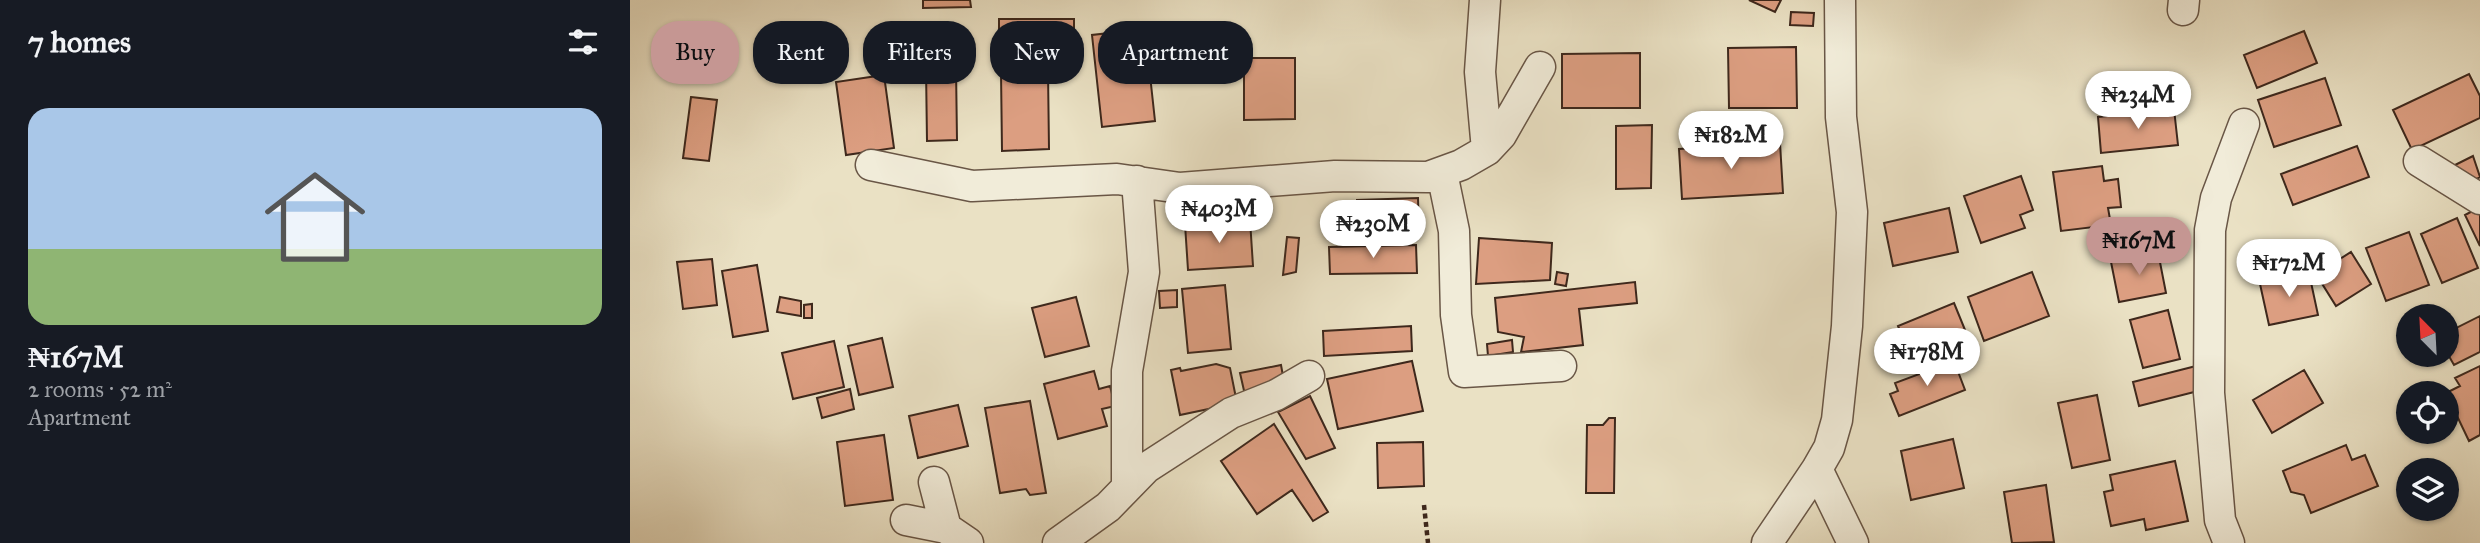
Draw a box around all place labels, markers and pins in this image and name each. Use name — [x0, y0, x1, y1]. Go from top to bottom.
pin: ₦234M — [2089, 72, 2187, 131]
pin: ₦182M — [1682, 111, 1780, 171]
pin: ₦403M — [1170, 186, 1268, 245]
pin: ₦230M — [1324, 201, 1422, 260]
pin: ₦167M — [2090, 218, 2188, 277]
pin: ₦172M — [2240, 240, 2338, 299]
pin: ₦178M — [1878, 328, 1976, 388]

